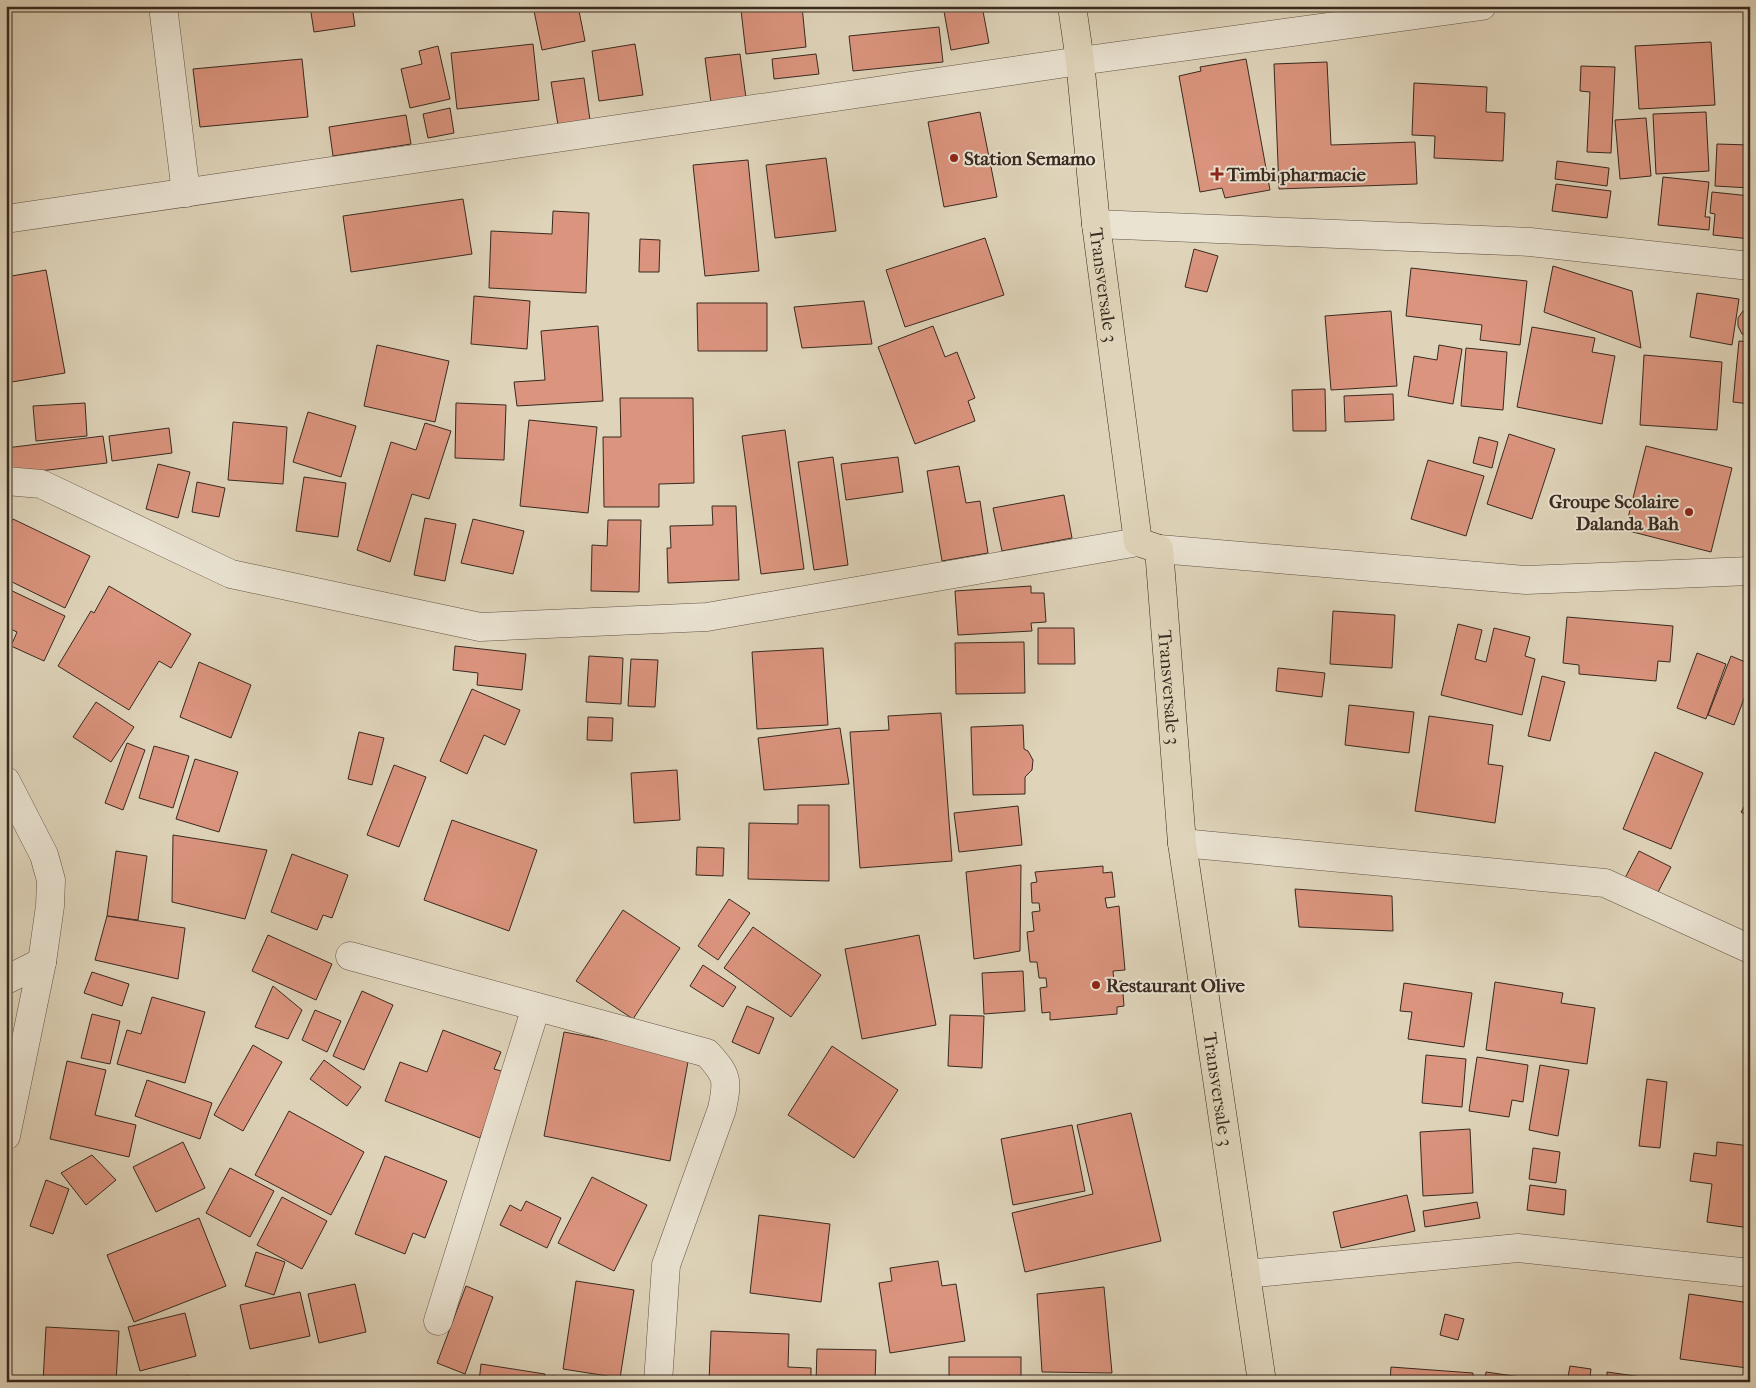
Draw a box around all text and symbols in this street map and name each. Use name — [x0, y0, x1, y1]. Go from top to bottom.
place label: Station Semamo — [964, 148, 1096, 170]
marker: Station Semamo — [948, 152, 960, 164]
place label: Timbi pharmacie — [1226, 164, 1366, 186]
marker: Timbi pharmacie — [1211, 168, 1223, 180]
street label: Transversale 3 — [1085, 227, 1122, 344]
place label: Groupe Scolaire Dalanda Bah — [1549, 491, 1680, 535]
marker: Groupe Scolaire Dalanda Bah — [1683, 506, 1695, 518]
street label: Transversale 3 — [1153, 629, 1184, 746]
place label: Restaurant Olive — [1106, 975, 1246, 997]
marker: Restaurant Olive — [1090, 979, 1102, 991]
street label: Transversale 3 — [1198, 1031, 1237, 1148]

